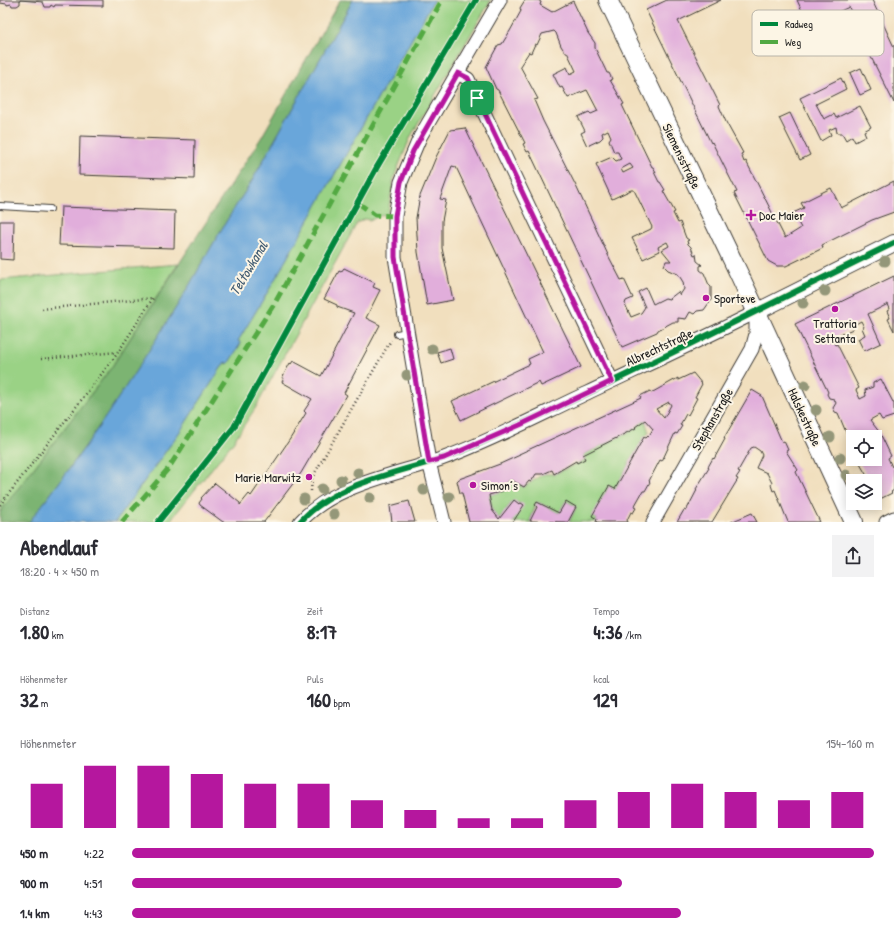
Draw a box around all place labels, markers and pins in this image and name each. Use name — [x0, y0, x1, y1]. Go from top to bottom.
pin — [460, 81, 494, 115]
place label: Doc Maier — [759, 206, 804, 224]
marker: Doc Maier — [746, 210, 756, 220]
place label: Sporteve — [714, 289, 756, 307]
marker: Sporteve — [701, 293, 711, 303]
marker: Trattoria Settanta — [830, 304, 840, 314]
place label: Trattoria Settanta — [813, 314, 857, 347]
place label: Marie Marwitz — [235, 468, 301, 486]
marker: Marie Marwitz — [304, 472, 314, 482]
place label: Simon´s — [481, 476, 518, 494]
marker: Simon´s — [468, 480, 478, 490]

